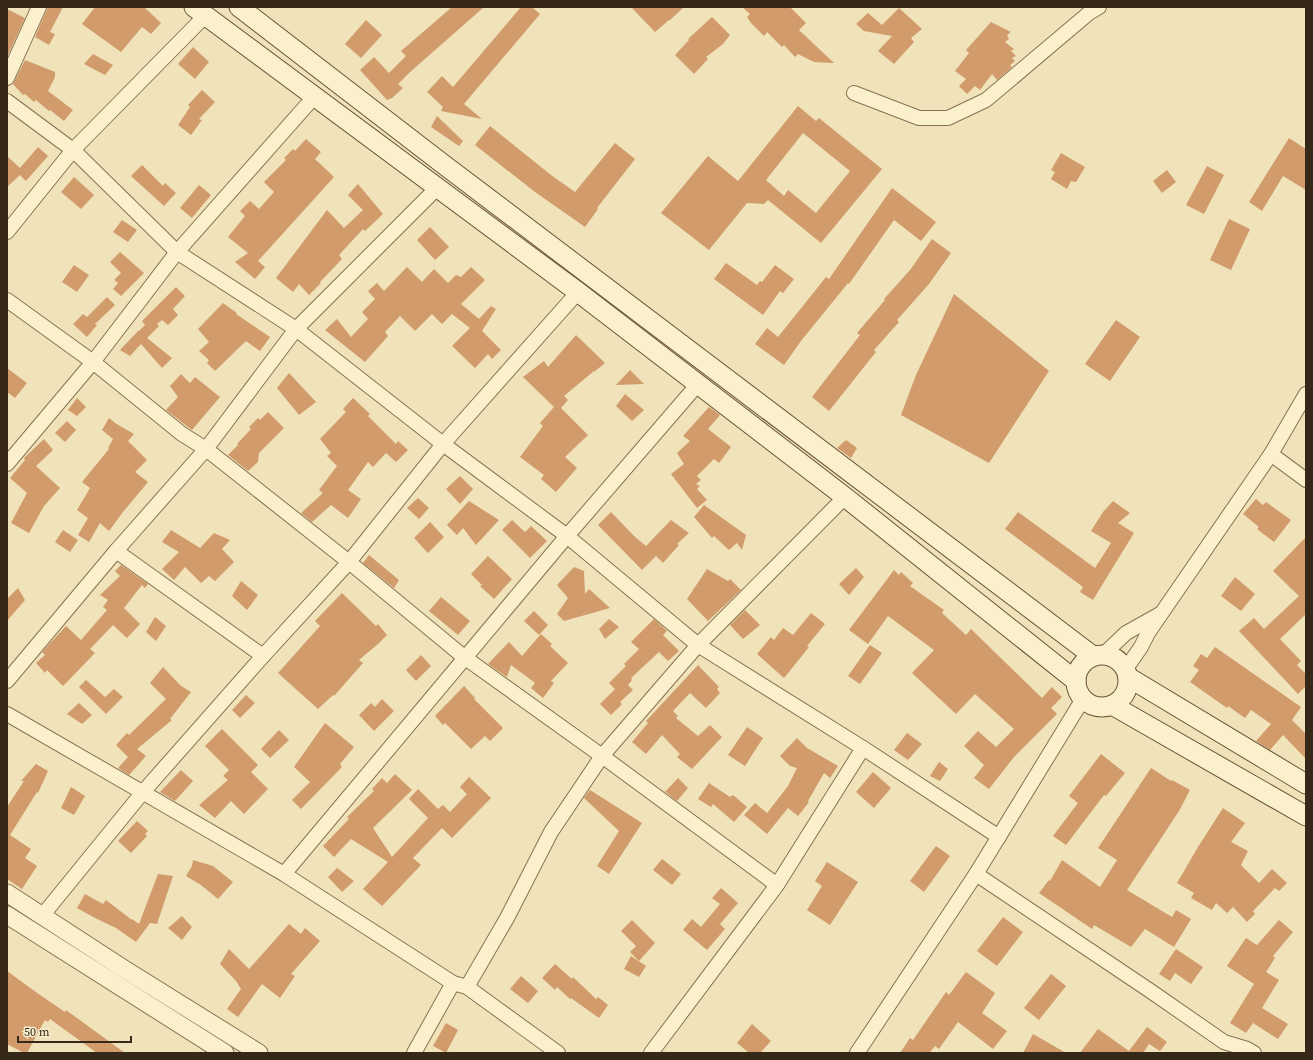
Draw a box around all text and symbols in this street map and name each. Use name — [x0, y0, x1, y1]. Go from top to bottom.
scale bar — [18, 1018, 131, 1044]
text: 50 m — [24, 1024, 50, 1040]

